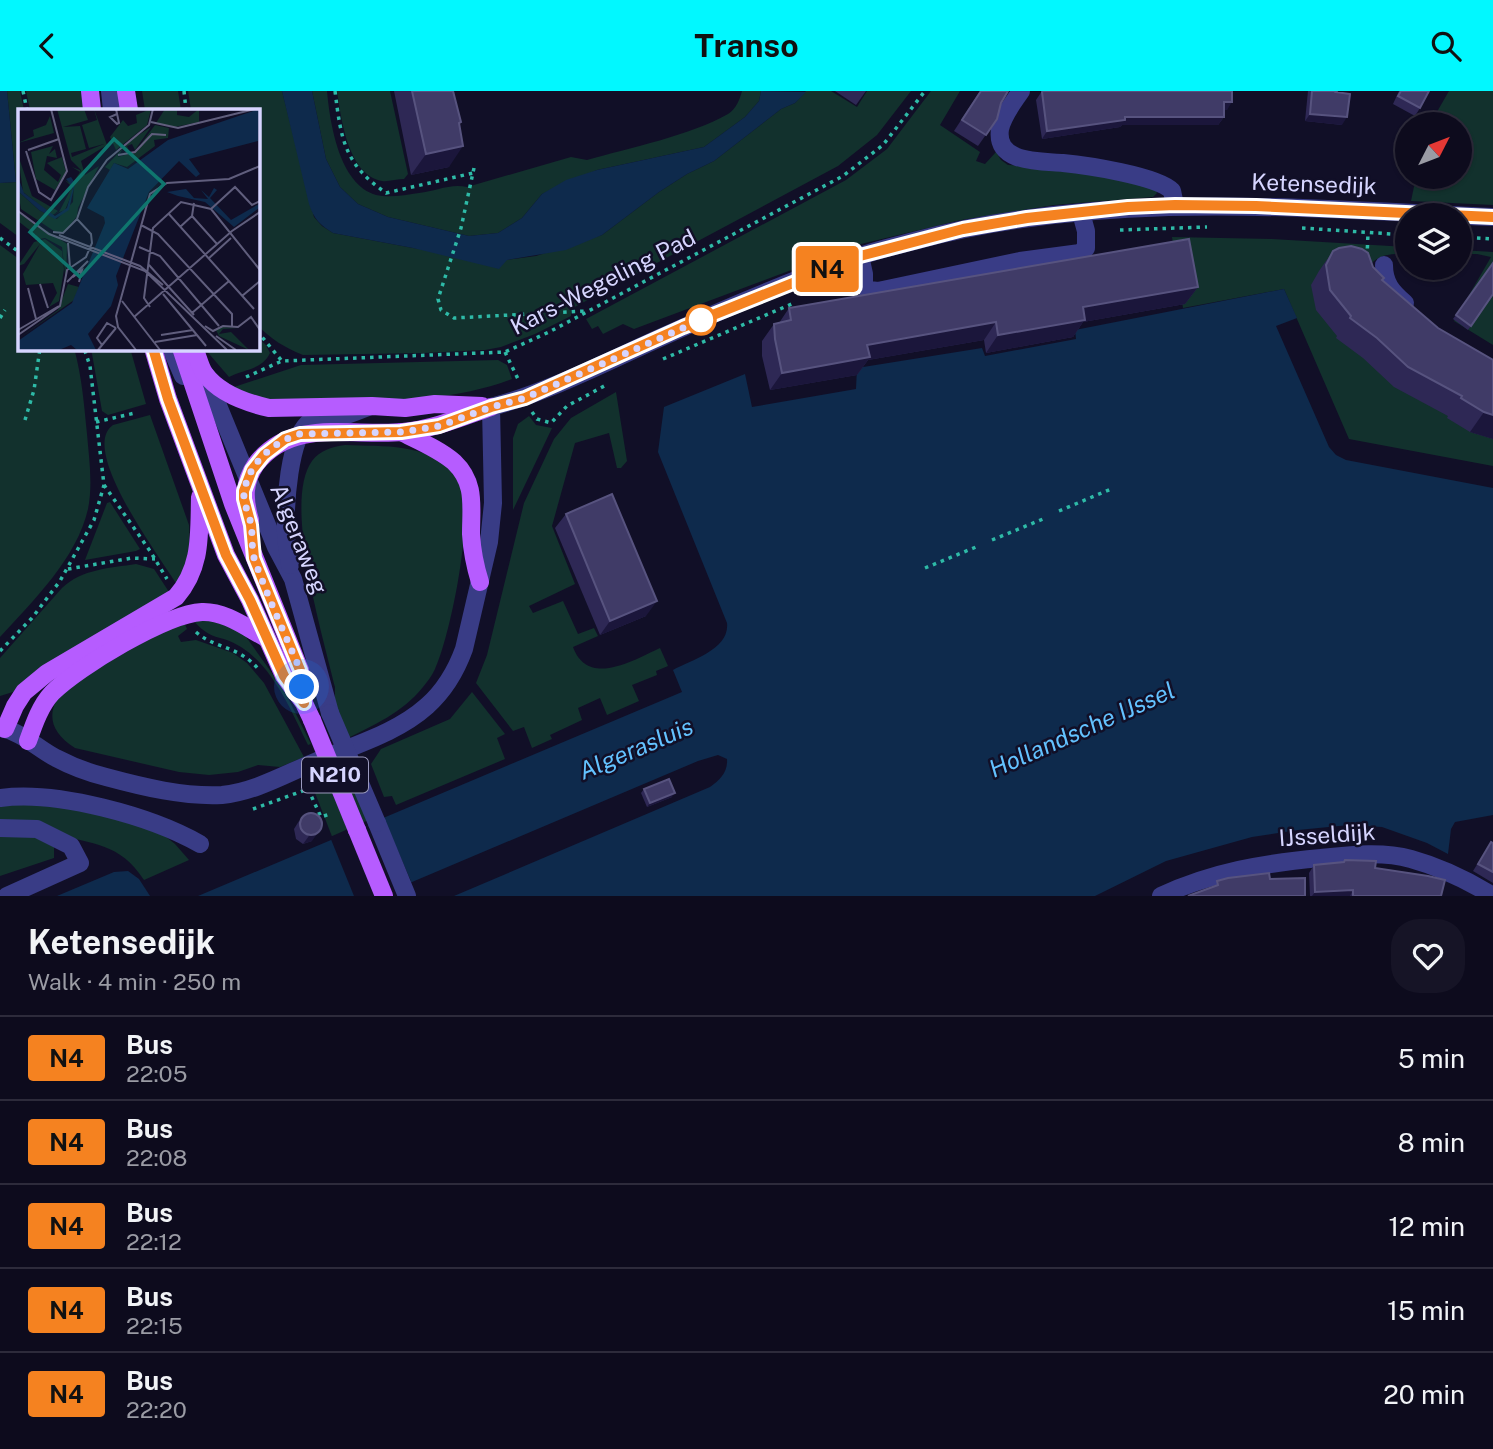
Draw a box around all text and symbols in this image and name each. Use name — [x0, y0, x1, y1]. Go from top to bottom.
icon: back — [28, 27, 66, 65]
text: Transo — [694, 27, 799, 64]
icon: search — [1427, 27, 1465, 65]
inset map — [18, 109, 259, 350]
north arrow — [1395, 112, 1472, 189]
map controls — [1395, 112, 1472, 280]
street label: Ketensedijk — [1251, 168, 1377, 199]
button: layers — [1395, 203, 1472, 280]
street label: Kars-Wegeling Pad — [506, 223, 700, 340]
line badge: N4 — [796, 246, 858, 292]
text: N4 — [810, 255, 844, 283]
unlabelled marker — [686, 305, 716, 335]
street label: Algeraweg — [265, 480, 334, 598]
your location — [284, 669, 319, 704]
water label: Hollandsche IJssel — [984, 676, 1179, 783]
water label: Algerasluis — [574, 711, 697, 785]
road number: N210 — [302, 757, 368, 793]
street label: IJsseldijk — [1278, 818, 1376, 851]
button: heart — [1391, 919, 1465, 993]
text: Ketensedijk — [28, 923, 215, 961]
text: Walk · 4 min · 250 m — [28, 968, 241, 995]
text: Bus — [126, 1029, 173, 1060]
text: 5 min — [1398, 1043, 1465, 1074]
text: N4 — [49, 1044, 84, 1072]
text: 22:05 — [126, 1060, 187, 1087]
text: Bus — [126, 1113, 173, 1144]
text: 8 min — [1398, 1127, 1465, 1158]
text: N4 — [49, 1128, 84, 1156]
text: 22:08 — [126, 1144, 187, 1171]
text: Bus — [126, 1197, 173, 1228]
text: 12 min — [1389, 1211, 1465, 1242]
text: N4 — [49, 1212, 84, 1240]
text: 22:12 — [126, 1228, 182, 1255]
text: Bus — [126, 1281, 173, 1312]
text: 15 min — [1387, 1295, 1465, 1326]
text: N4 — [49, 1296, 84, 1324]
text: 22:15 — [126, 1312, 183, 1339]
text: Bus — [126, 1365, 173, 1396]
text: 20 min — [1383, 1379, 1465, 1410]
text: N4 — [49, 1380, 84, 1408]
text: 22:20 — [126, 1396, 187, 1423]

